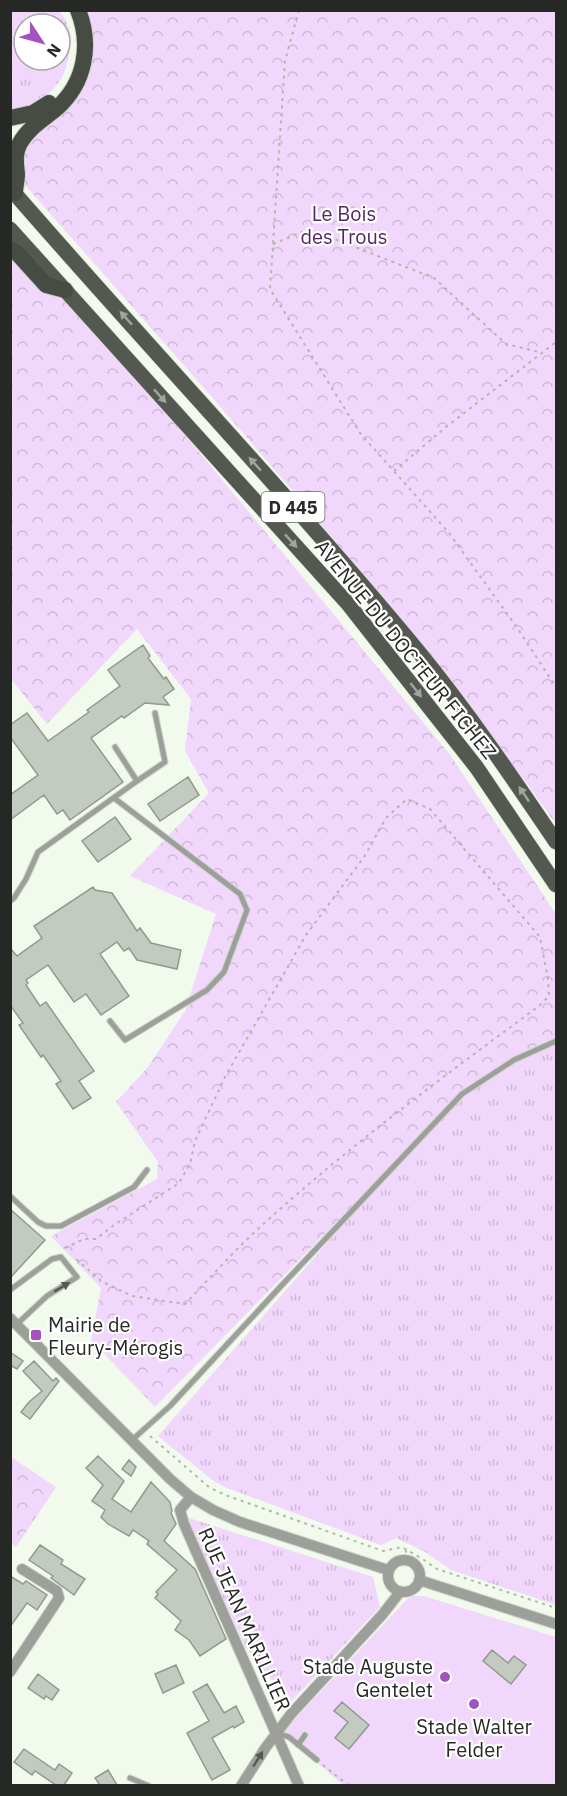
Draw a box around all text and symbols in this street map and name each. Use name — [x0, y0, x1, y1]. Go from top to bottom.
north arrow — [12, 12, 72, 72]
text: N — [43, 40, 66, 61]
park label: Le Bois des Trous — [300, 200, 388, 250]
one-way arrow — [120, 311, 133, 326]
one-way arrow — [153, 388, 167, 403]
one-way arrow — [249, 457, 262, 472]
road number: D 445 — [262, 492, 324, 522]
one-way arrow — [284, 533, 298, 548]
street label: AVENUE DU DOCTEUR FICHEZ — [309, 534, 503, 764]
one-way arrow — [409, 682, 422, 698]
one-way arrow — [519, 786, 530, 802]
one-way arrow — [54, 1281, 70, 1292]
place label: Mairie de Fleury-Mérogis — [48, 1311, 183, 1361]
marker: Mairie de Fleury-Mérogis — [29, 1328, 43, 1342]
street label: RUE JEAN MARILLIER — [192, 1523, 298, 1715]
place label: Stade Auguste Gentelet — [303, 1653, 433, 1703]
marker: Stade Auguste Gentelet — [438, 1670, 452, 1684]
marker: Stade Walter Felder — [467, 1697, 481, 1711]
place label: Stade Walter Felder — [416, 1713, 532, 1763]
one-way arrow — [252, 1751, 263, 1767]

